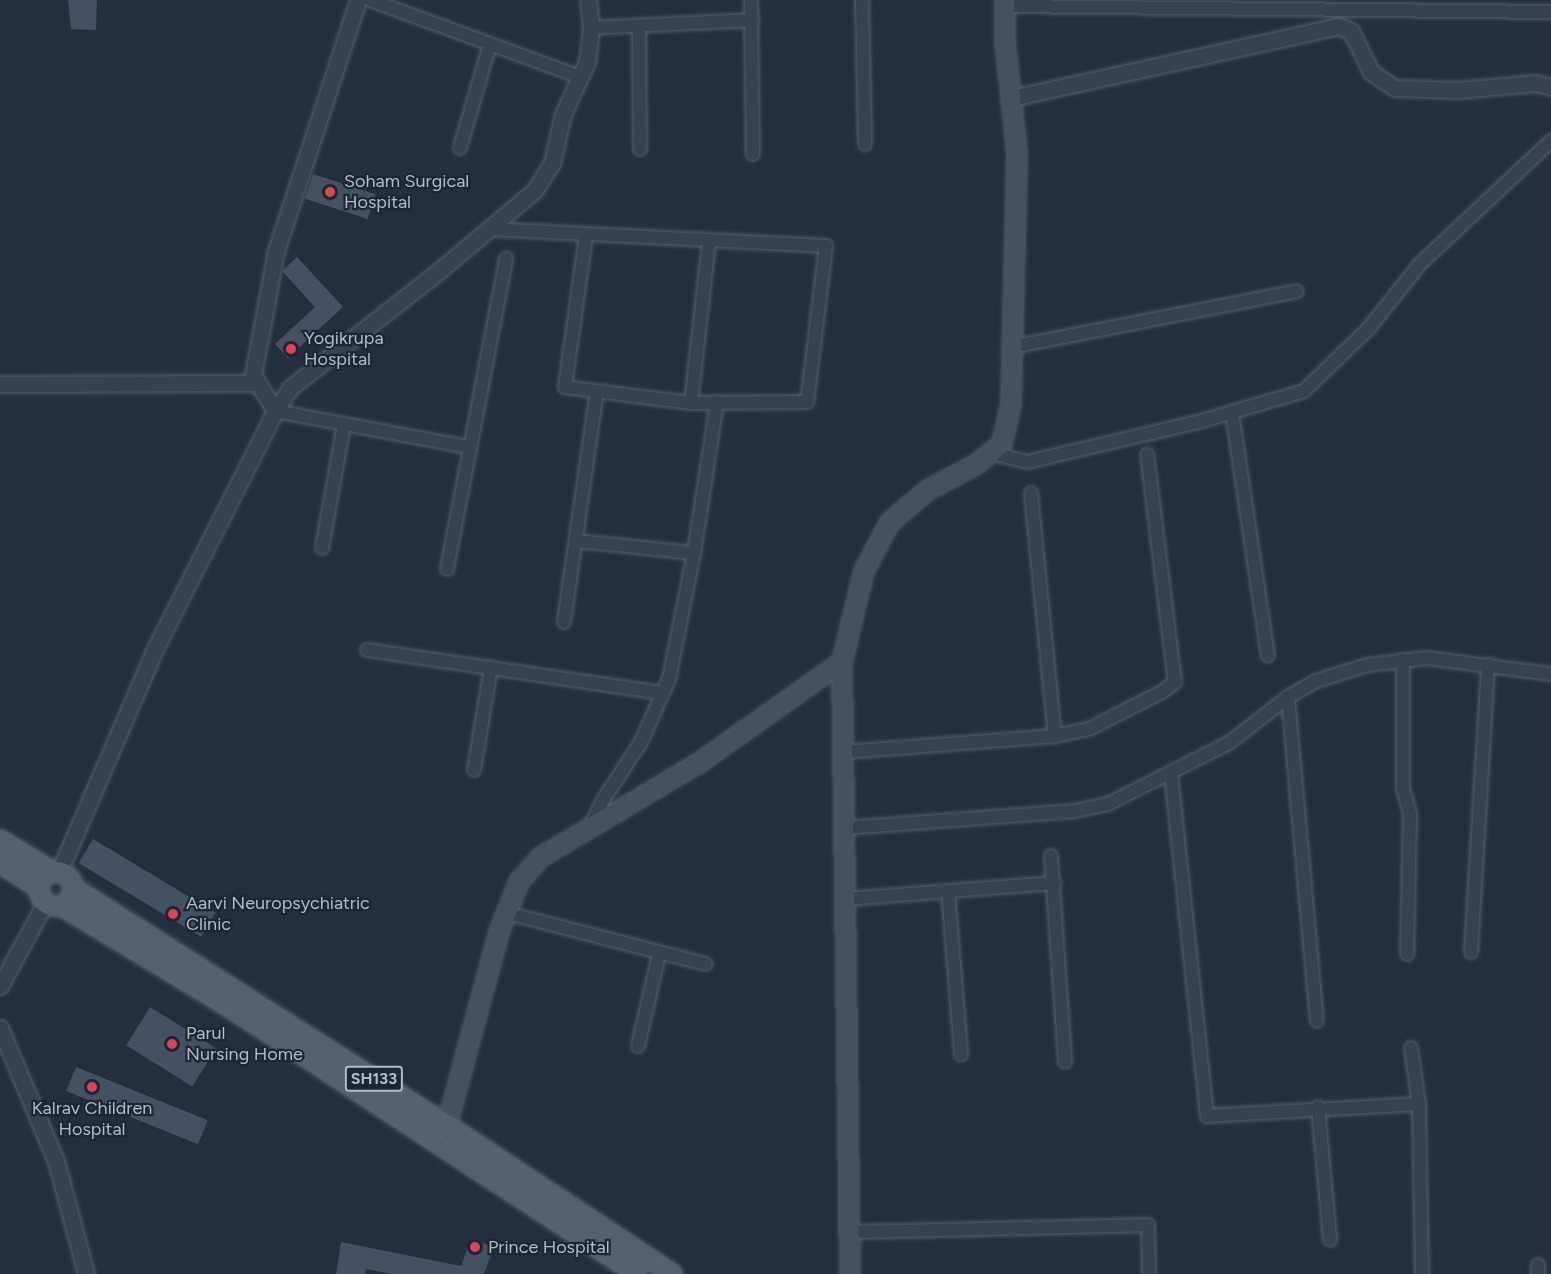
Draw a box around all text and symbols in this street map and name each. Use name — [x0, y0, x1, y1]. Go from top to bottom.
place label: Soham Surgical Hospital — [344, 171, 469, 213]
marker: Soham Surgical Hospital — [321, 183, 339, 201]
place label: Yogikrupa Hospital — [304, 328, 384, 370]
marker: Yogikrupa Hospital — [282, 340, 300, 358]
place label: Aarvi Neuropsychiatric Clinic — [186, 893, 370, 936]
marker: Aarvi Neuropsychiatric Clinic — [164, 905, 182, 923]
place label: Parul Nursing Home — [186, 1023, 303, 1066]
marker: Parul Nursing Home — [163, 1035, 181, 1053]
road number: SH133 — [344, 1066, 404, 1092]
marker: Kalrav Children Hospital — [83, 1078, 101, 1096]
place label: Kalrav Children Hospital — [32, 1098, 152, 1140]
place label: Prince Hospital — [488, 1236, 610, 1258]
marker: Prince Hospital — [466, 1238, 484, 1256]

